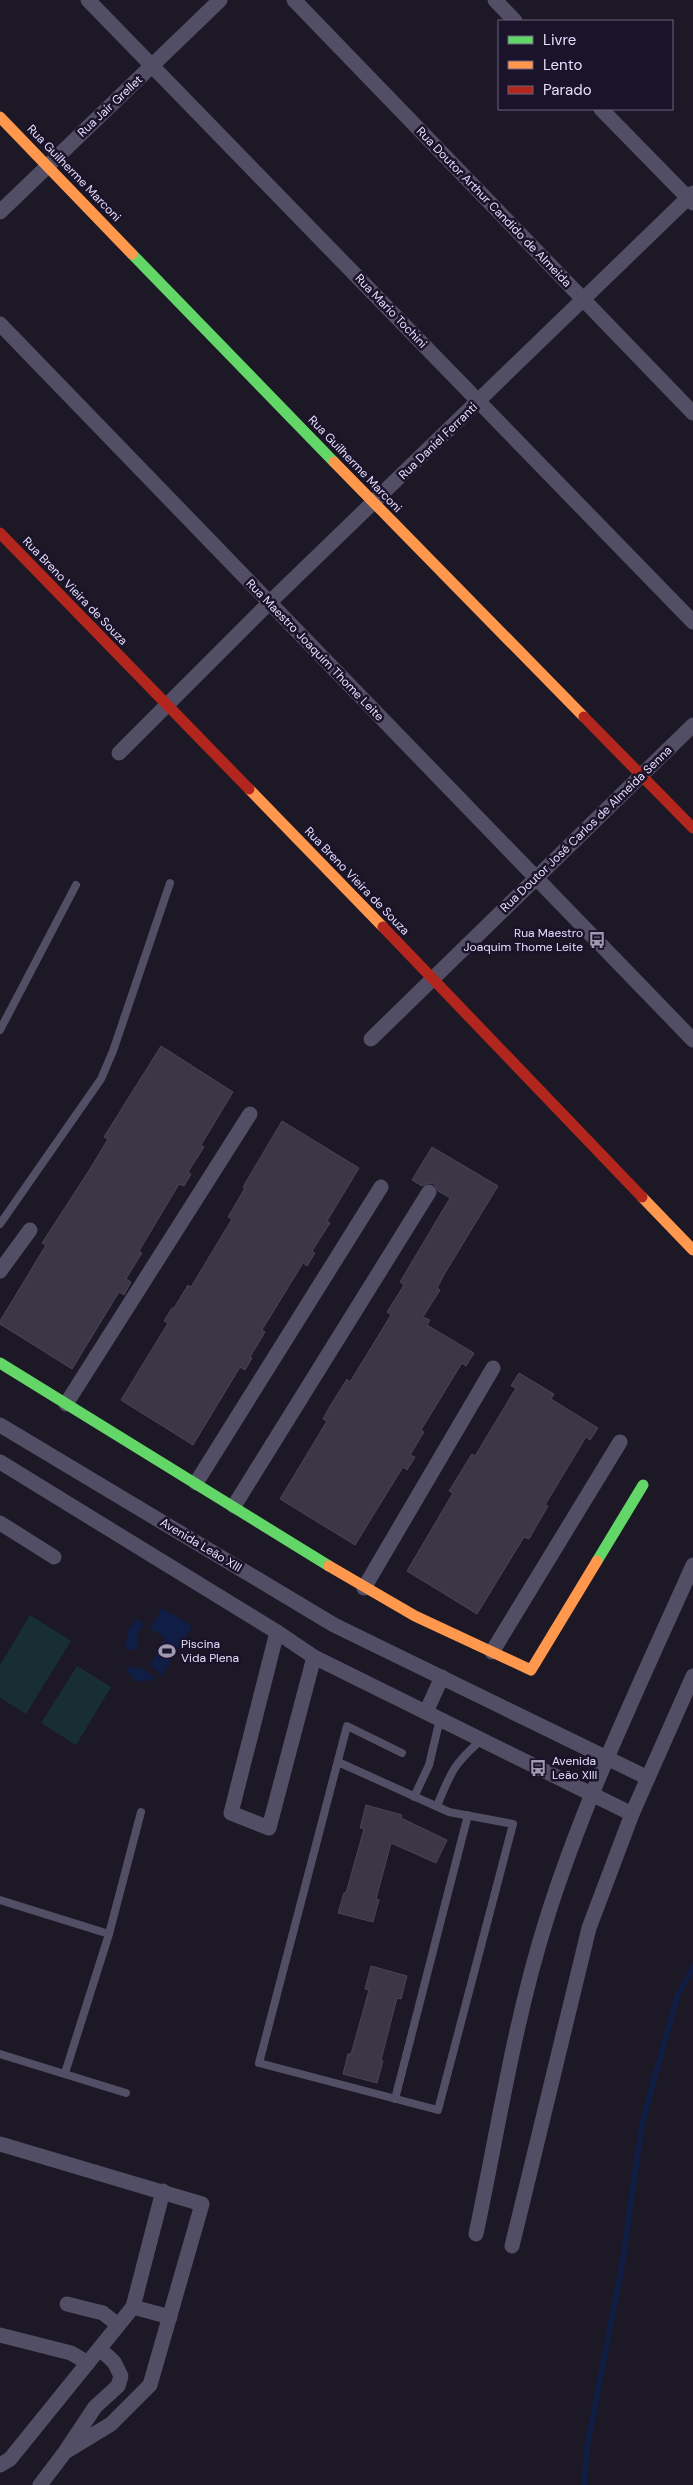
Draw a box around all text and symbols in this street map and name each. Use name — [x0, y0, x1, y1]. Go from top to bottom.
legend — [498, 20, 673, 110]
text: Livre — [543, 30, 576, 50]
text: Lento — [543, 55, 582, 75]
street label: Rua Jair Grellet — [74, 71, 146, 140]
text: Parado — [543, 80, 592, 100]
street label: Rua Guilherme Marconi — [24, 121, 125, 225]
street label: Rua Doutor Arthur Candido de Almeida — [413, 124, 575, 290]
street label: Rua Mario Tochini — [352, 270, 431, 352]
street label: Rua Daniel Ferranti — [395, 399, 481, 483]
street label: Rua Guilherme Marconi — [305, 412, 406, 516]
street label: Rua Breno Vieira de Souza — [19, 533, 131, 649]
street label: Rua Maestro Joaquim Thome Leite — [243, 576, 387, 725]
street label: Rua Doutor José Carlos de Almeida Senna — [497, 742, 675, 916]
street label: Rua Breno Vieira de Souza — [301, 823, 413, 939]
place label: Rua Maestro Joaquim Thome Leite — [464, 925, 583, 955]
bus stop icon: Rua Maestro Joaquim Thome Leite — [587, 930, 607, 950]
street label: Avenida Leão XIII — [157, 1514, 245, 1576]
place label: Piscina Vida Plena — [181, 1636, 239, 1666]
sports icon: Piscina Vida Plena — [157, 1641, 177, 1661]
place label: Avenida Leão XIII — [552, 1753, 597, 1783]
bus stop icon: Avenida Leão XIII — [528, 1758, 548, 1778]

